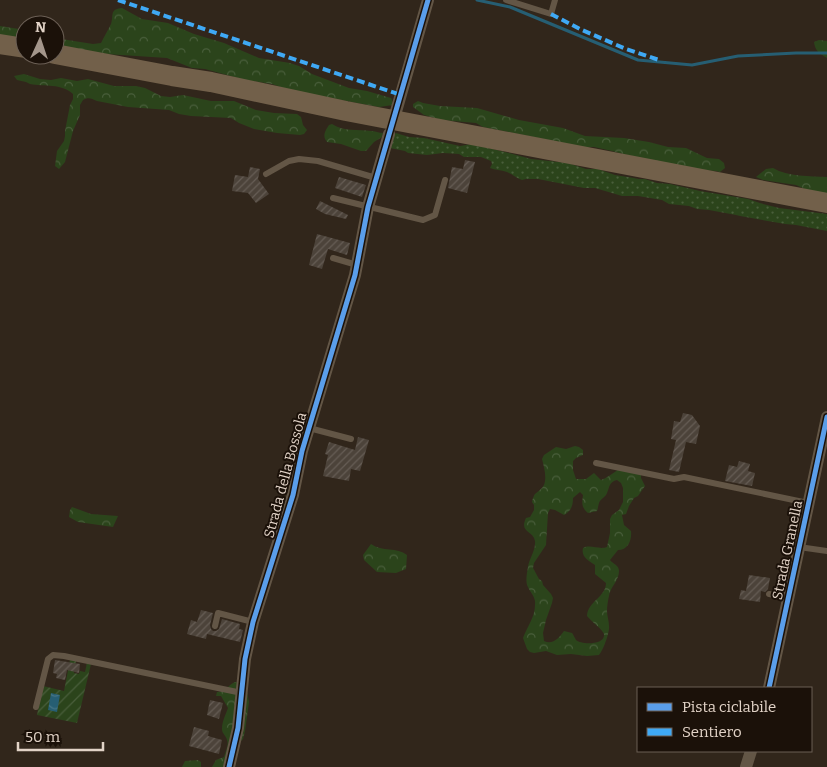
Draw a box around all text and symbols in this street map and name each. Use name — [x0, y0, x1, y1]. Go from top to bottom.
north arrow — [15, 15, 65, 65]
text: N — [35, 19, 47, 36]
street label: Strada della Bossola — [261, 410, 311, 540]
street label: Strada Granella — [769, 499, 806, 601]
legend — [637, 687, 812, 752]
text: Pista ciclabile — [682, 698, 776, 716]
scale bar — [18, 720, 102, 752]
text: Sentiero — [682, 723, 742, 741]
text: 50 m — [25, 728, 61, 746]

